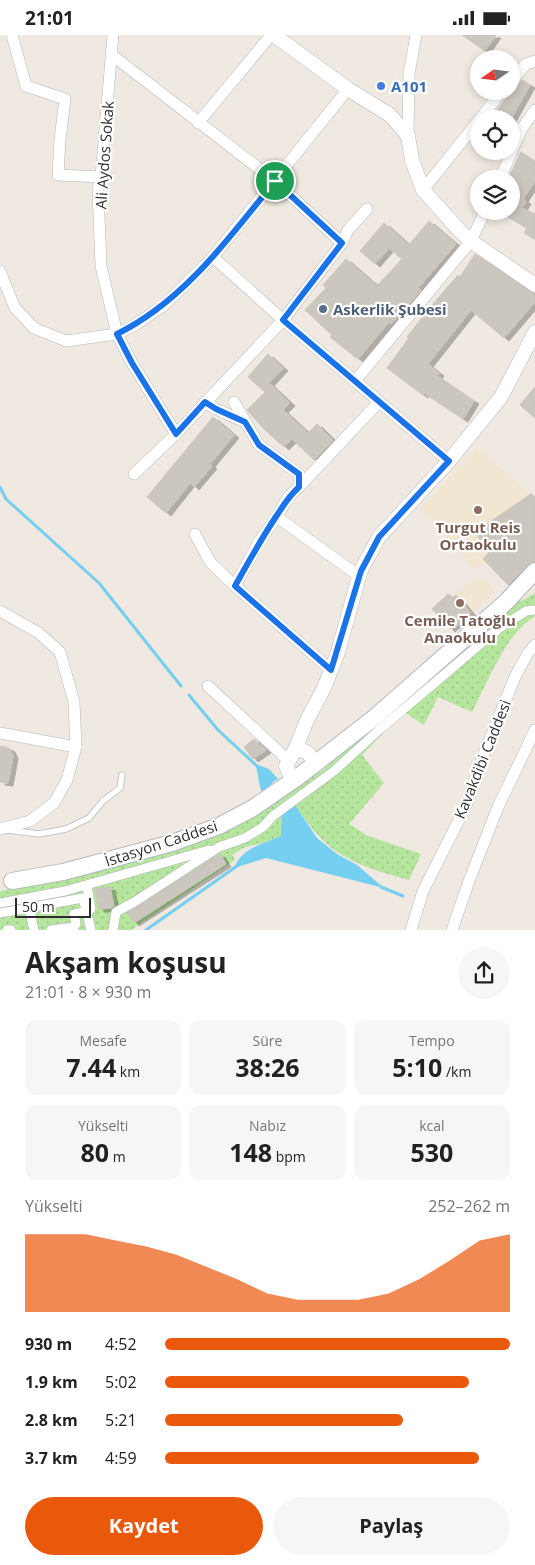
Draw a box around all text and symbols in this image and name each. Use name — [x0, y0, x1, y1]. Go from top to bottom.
text: 21:01 — [25, 5, 74, 31]
north arrow — [470, 50, 520, 100]
map controls — [470, 50, 520, 220]
place label: A101 — [391, 76, 427, 96]
marker: A101 — [375, 80, 387, 92]
street label: Ali Aydos Sokak — [90, 100, 118, 210]
button: locate — [470, 110, 520, 160]
pin — [254, 160, 296, 202]
icon: arrive — [261, 167, 289, 195]
button: layers — [470, 170, 520, 220]
place label: Askerlik Şubesi — [333, 299, 447, 319]
marker: Askerlik Şubesi — [317, 303, 329, 315]
marker: Turgut Reis Ortaokulu — [472, 504, 484, 516]
place label: Turgut Reis Ortaokulu — [436, 517, 520, 554]
marker: Cemile Tatoğlu Anaokulu — [454, 597, 466, 609]
place label: Cemile Tatoğlu Anaokulu — [404, 610, 516, 647]
street label: Kavakdibi Caddesi — [449, 697, 515, 821]
street label: İstasyon Caddesi — [102, 815, 220, 871]
scale bar — [15, 895, 91, 918]
text: 50 m — [22, 897, 55, 916]
text: Akşam koşusu — [25, 943, 227, 981]
button: share — [458, 947, 510, 999]
text: 21:01 · 8 × 930 m — [25, 981, 151, 1003]
text: Mesafe — [79, 1031, 127, 1050]
text: Süre — [253, 1031, 282, 1050]
text: Tempo — [409, 1031, 455, 1050]
text: 7.44 — [66, 1050, 116, 1084]
text: 38:26 — [235, 1050, 300, 1084]
text: 5:10 — [392, 1050, 442, 1084]
text: km — [116, 1062, 140, 1081]
text: /km — [442, 1062, 471, 1081]
text: Yükselti — [78, 1116, 128, 1135]
text: Nabız — [249, 1116, 286, 1135]
text: kcal — [419, 1116, 445, 1135]
text: 80 — [81, 1135, 109, 1169]
text: 148 — [229, 1135, 272, 1169]
text: 530 — [410, 1135, 453, 1169]
text: m — [109, 1147, 126, 1166]
text: bpm — [272, 1147, 306, 1166]
text: Yükselti — [25, 1195, 83, 1217]
text: 252–262 m — [428, 1195, 510, 1217]
text: 930 m — [25, 1333, 72, 1355]
text: 4:52 — [105, 1333, 137, 1355]
text: 1.9 km — [25, 1371, 78, 1393]
text: 5:02 — [105, 1371, 137, 1393]
text: 2.8 km — [25, 1409, 78, 1431]
text: 5:21 — [105, 1409, 137, 1431]
text: 3.7 km — [25, 1447, 78, 1469]
text: 4:59 — [105, 1447, 137, 1469]
button: Kaydet — [25, 1497, 263, 1555]
button: Paylaş — [273, 1497, 510, 1555]

